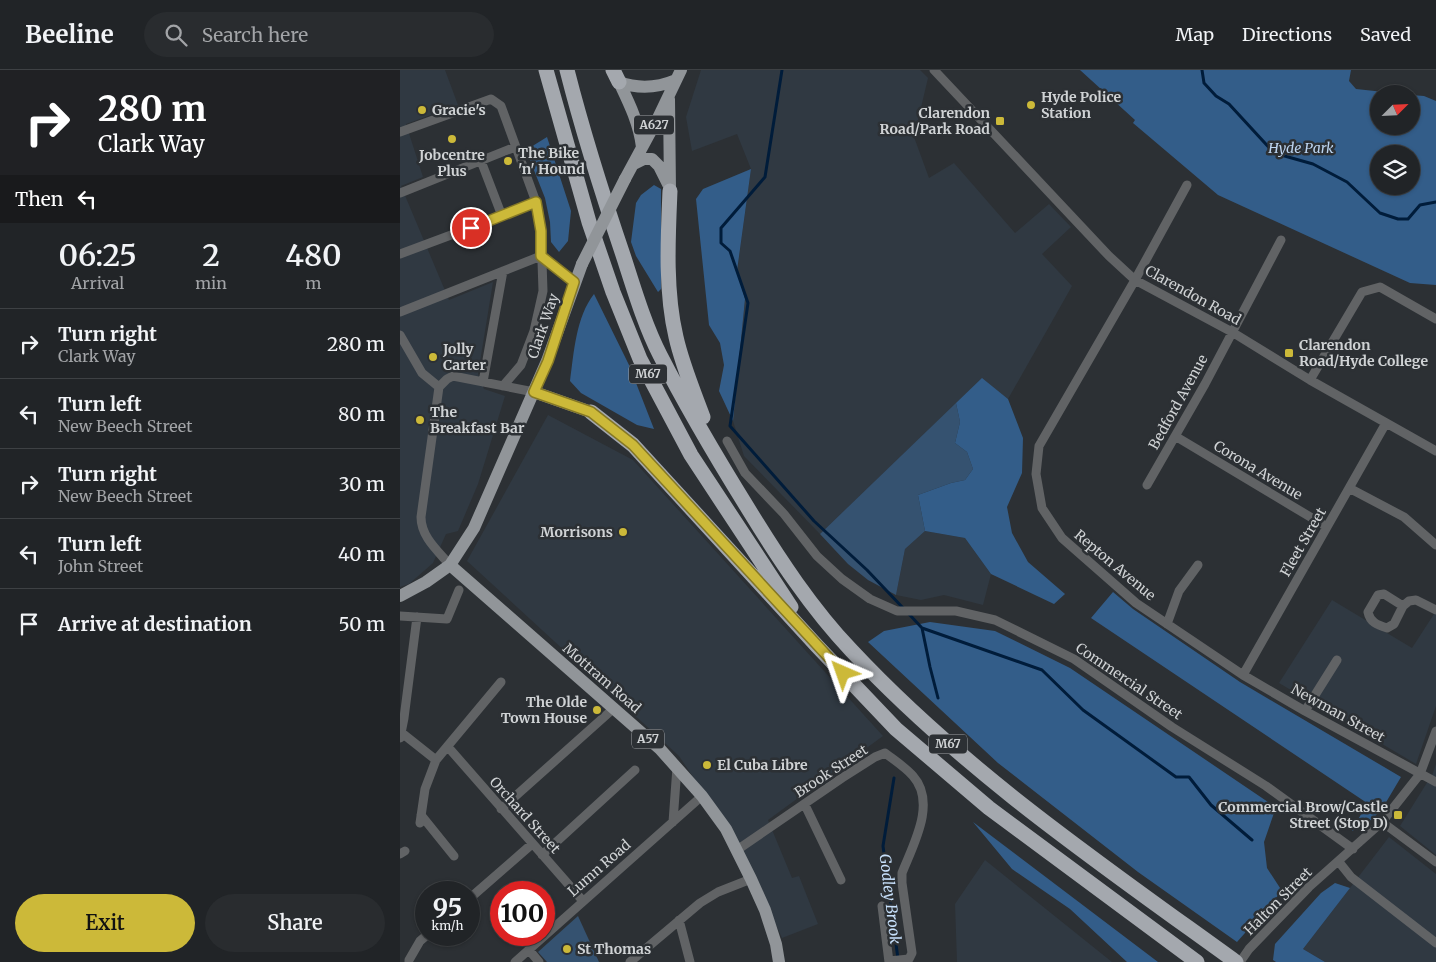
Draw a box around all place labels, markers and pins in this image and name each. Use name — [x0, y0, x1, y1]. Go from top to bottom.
place label: Hyde Police Station — [1041, 88, 1122, 122]
marker: Hyde Police Station — [1025, 99, 1037, 111]
place label: Gracie's — [432, 101, 486, 119]
marker: Gracie's — [416, 104, 428, 116]
place label: Clarendon Road/Park Road — [880, 104, 990, 138]
marker: Clarendon Road/Park Road — [994, 115, 1006, 127]
marker: Jobcentre Plus — [446, 133, 458, 145]
place label: The Bike 'n' Hound — [518, 144, 585, 178]
place label: Jobcentre Plus — [418, 146, 485, 180]
marker: The Bike 'n' Hound — [502, 155, 514, 167]
pin — [450, 207, 492, 249]
place label: Clarendon Road/Hyde College — [1299, 336, 1428, 370]
place label: Jolly Carter — [442, 340, 486, 374]
marker: Clarendon Road/Hyde College — [1283, 347, 1295, 359]
marker: Jolly Carter — [427, 351, 439, 363]
place label: The Breakfast Bar — [430, 403, 525, 437]
marker: The Breakfast Bar — [414, 414, 426, 426]
place label: Morrisons — [540, 523, 613, 541]
marker: Morrisons — [617, 526, 629, 538]
place label: The Olde Town House — [501, 693, 587, 727]
marker: The Olde Town House — [591, 704, 603, 716]
place label: El Cuba Libre — [717, 756, 808, 774]
marker: El Cuba Libre — [701, 759, 713, 771]
place label: Commercial Brow/Castle Street (Stop D) — [1218, 798, 1388, 832]
marker: Commercial Brow/Castle Street (Stop D) — [1392, 809, 1404, 821]
place label: St Thomas — [577, 940, 651, 958]
marker: St Thomas — [561, 943, 573, 955]

